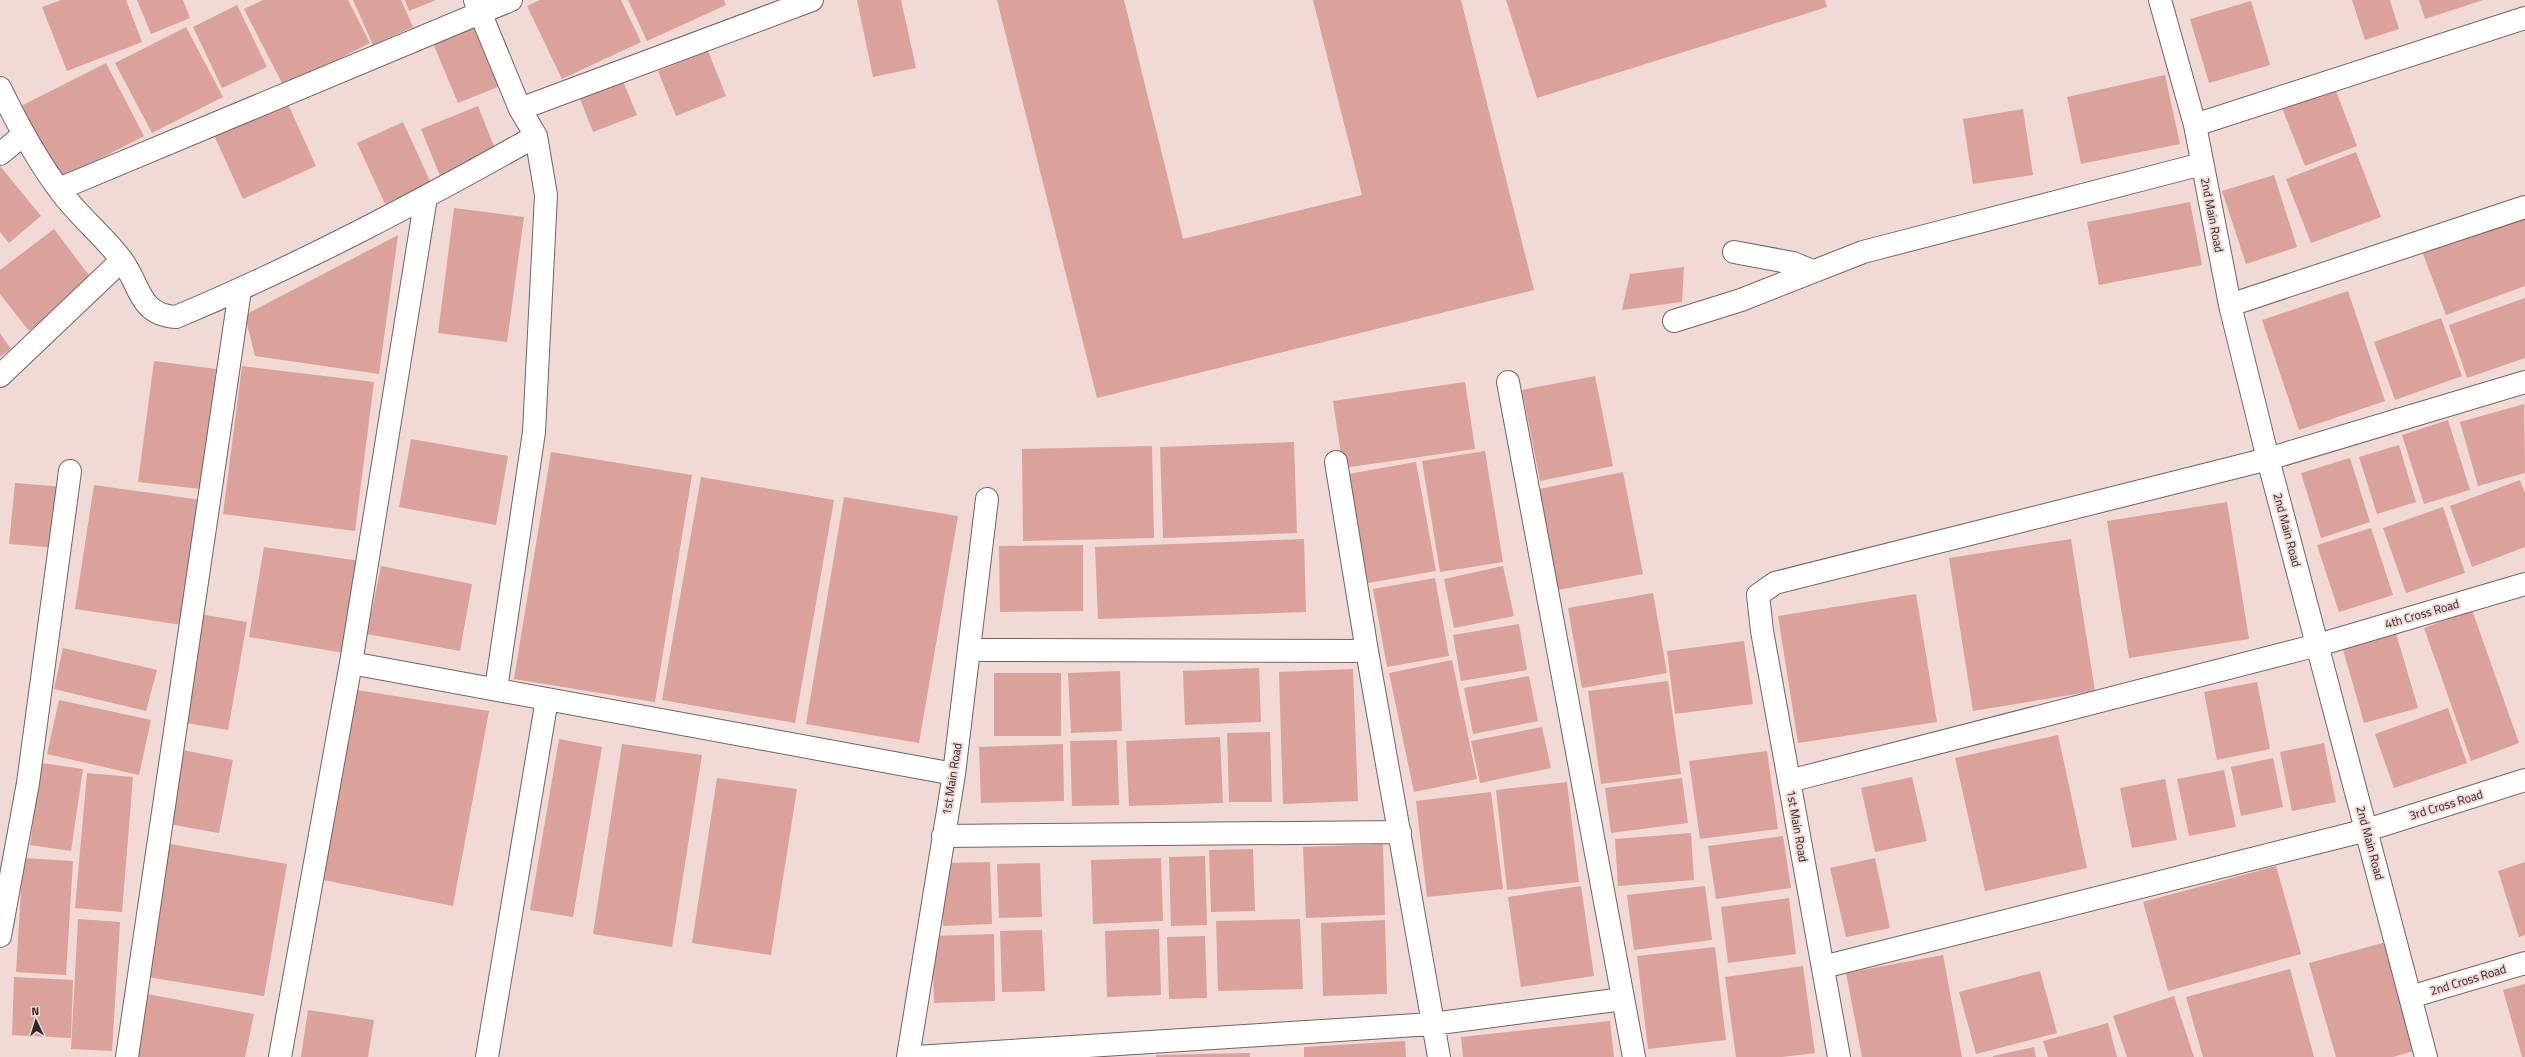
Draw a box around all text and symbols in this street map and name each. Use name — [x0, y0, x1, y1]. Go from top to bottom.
street label: 2nd Main Road — [2196, 176, 2229, 254]
street label: 2nd Main Road — [2268, 491, 2306, 569]
street label: 4th Cross Road — [2382, 594, 2461, 633]
street label: 1st Main Road — [936, 741, 967, 816]
street label: 3rd Cross Road — [2407, 784, 2485, 825]
street label: 1st Main Road — [1782, 788, 1813, 863]
street label: 2nd Main Road — [2351, 804, 2389, 882]
street label: 2nd Cross Road — [2427, 959, 2508, 1000]
north arrow — [16, 1001, 56, 1041]
text: N — [31, 1003, 40, 1019]

